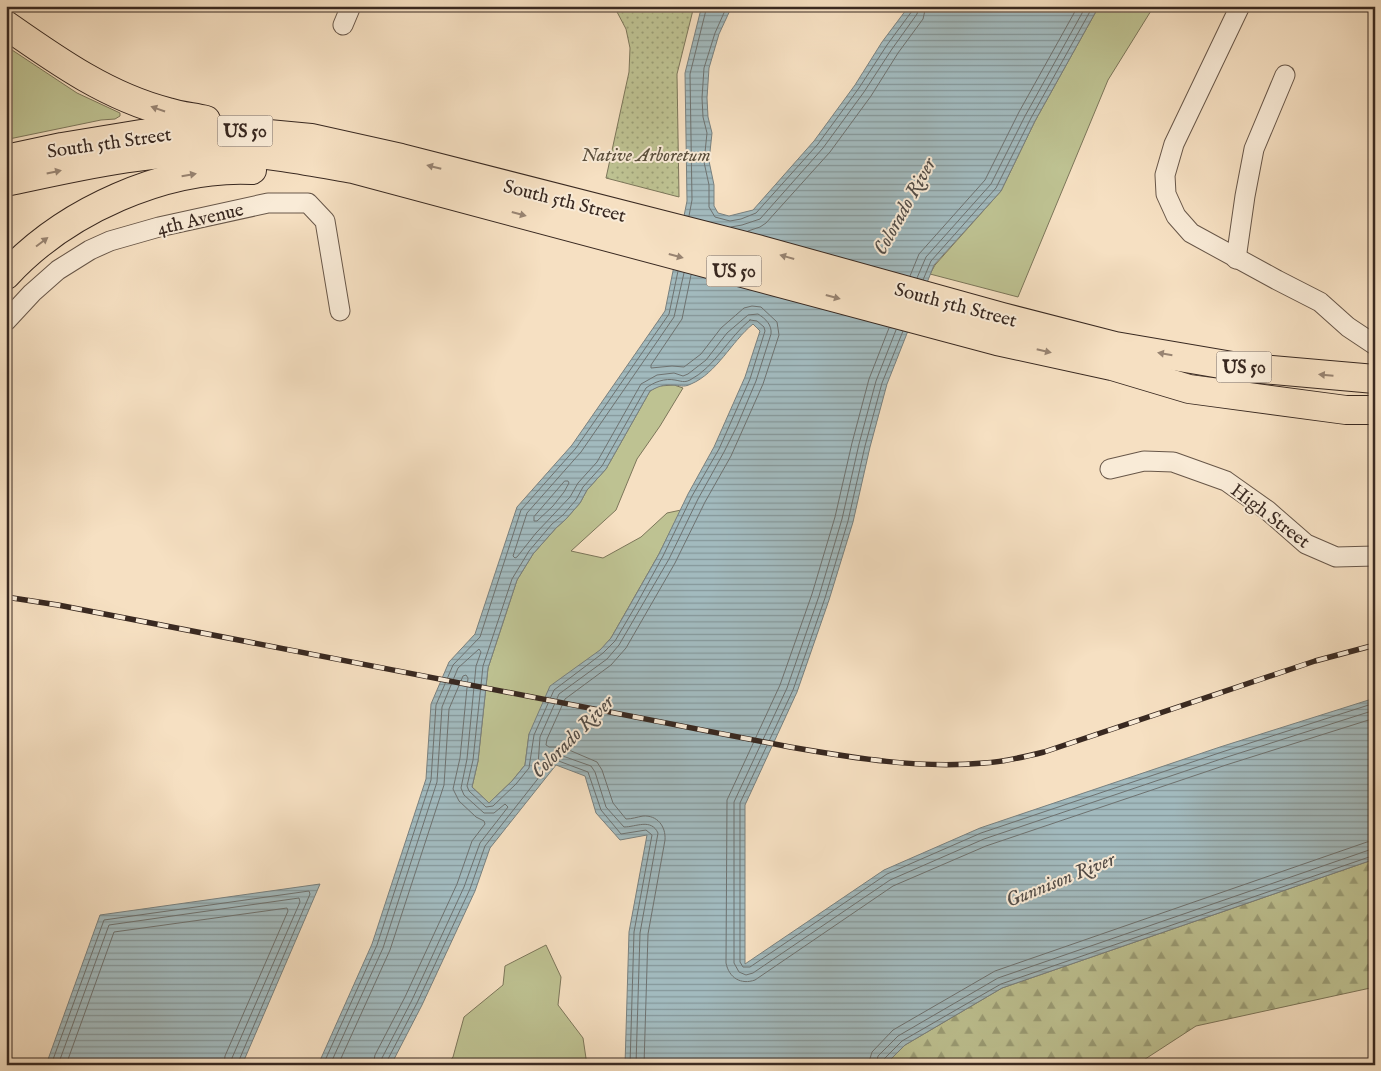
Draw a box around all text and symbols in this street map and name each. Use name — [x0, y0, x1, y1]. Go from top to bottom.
one-way arrow — [150, 105, 165, 113]
road number: US 50 — [218, 115, 272, 146]
street label: South 5th Street — [46, 123, 174, 165]
park label: Native Arboretum — [581, 144, 711, 168]
water label: Colorado River — [868, 153, 943, 260]
one-way arrow — [427, 162, 442, 170]
one-way arrow — [46, 167, 62, 175]
one-way arrow — [181, 171, 197, 179]
street label: South 5th Street — [501, 175, 629, 229]
street label: 4th Avenue — [155, 198, 246, 242]
one-way arrow — [512, 210, 527, 218]
one-way arrow — [35, 237, 48, 248]
one-way arrow — [669, 252, 684, 260]
one-way arrow — [779, 253, 794, 261]
road number: US 50 — [706, 256, 762, 286]
street label: South 5th Street — [892, 278, 1020, 334]
one-way arrow — [826, 294, 841, 302]
one-way arrow — [1037, 347, 1052, 355]
one-way arrow — [1157, 350, 1173, 358]
road number: US 50 — [1216, 352, 1272, 382]
one-way arrow — [1318, 371, 1334, 379]
street label: High Street — [1225, 479, 1315, 555]
water label: Colorado River — [526, 689, 621, 784]
water label: Gunnison River — [1002, 847, 1120, 914]

